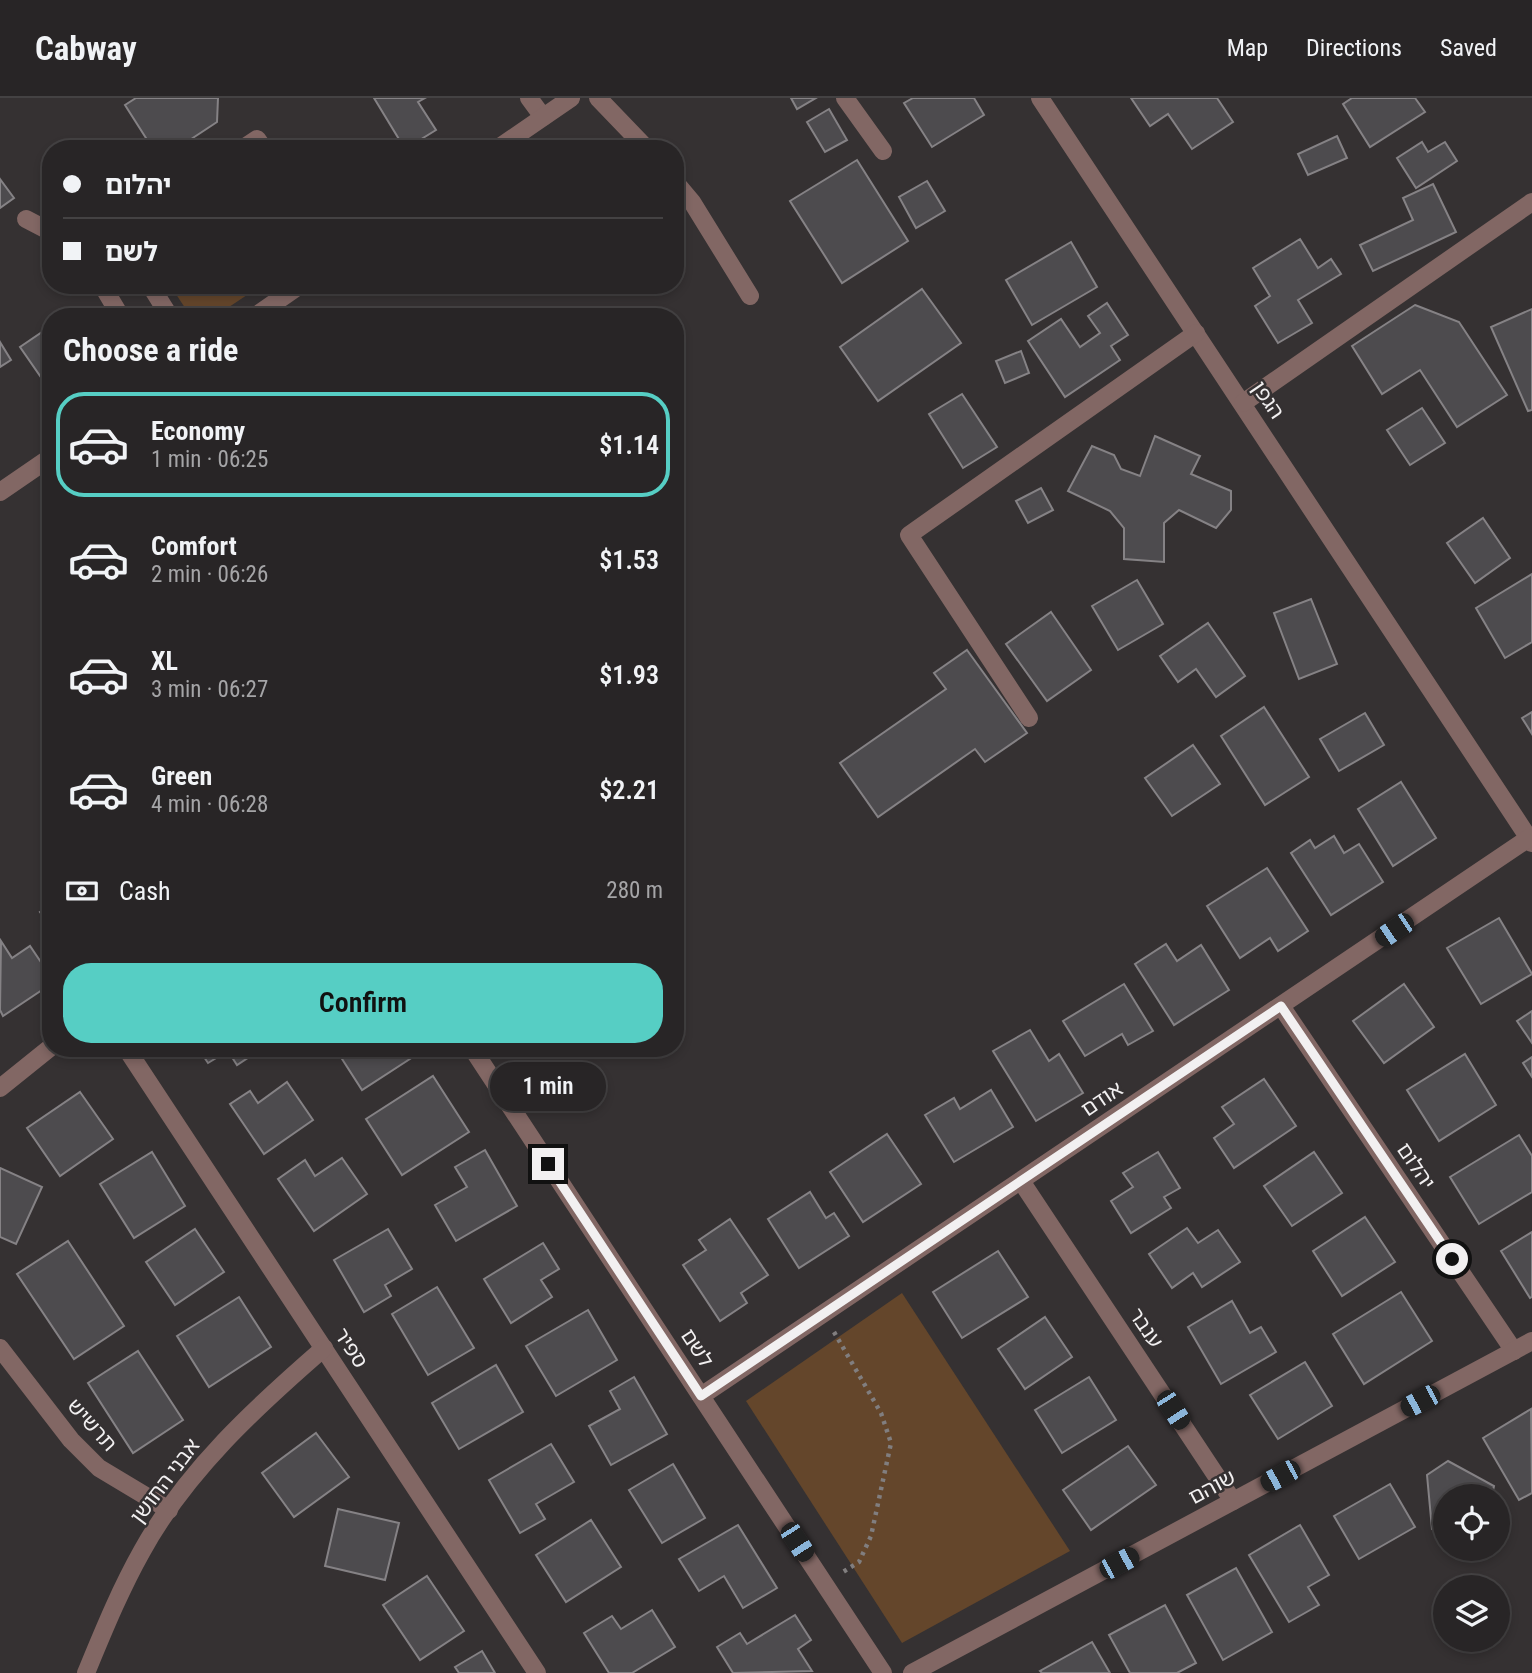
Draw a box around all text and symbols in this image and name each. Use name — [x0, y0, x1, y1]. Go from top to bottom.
text: Cabway — [35, 29, 137, 68]
text: Map — [1227, 34, 1268, 62]
text: Directions — [1306, 34, 1402, 62]
text: Saved — [1440, 34, 1497, 62]
text: יהלום — [105, 170, 171, 200]
text: לשם — [105, 237, 158, 267]
text: Choose a ride — [63, 331, 238, 369]
street label: הגפן — [1247, 377, 1289, 423]
icon: car — [67, 413, 130, 476]
text: Economy — [151, 416, 245, 446]
text: $1.14 — [599, 430, 659, 460]
text: 1 min · 06:25 — [151, 446, 268, 473]
icon: car — [67, 528, 130, 591]
text: Comfort — [151, 531, 237, 561]
text: $1.53 — [599, 545, 659, 575]
text: 2 min · 06:26 — [151, 561, 268, 588]
icon: car — [67, 643, 130, 706]
text: XL — [151, 646, 178, 676]
text: $1.93 — [599, 660, 659, 690]
text: 3 min · 06:27 — [151, 676, 268, 703]
icon: car — [67, 758, 130, 821]
text: Green — [151, 761, 212, 791]
text: $2.21 — [599, 775, 659, 805]
text: 4 min · 06:28 — [151, 791, 268, 818]
icon: cash — [63, 872, 101, 910]
text: Cash — [119, 876, 171, 906]
text: 280 m — [606, 877, 663, 904]
car — [1371, 910, 1418, 950]
button: Confirm — [63, 963, 663, 1043]
callout: 1 min — [490, 1062, 606, 1112]
text: 1 min — [523, 1073, 573, 1100]
street label: אודם — [1077, 1077, 1127, 1121]
street label: יהלום — [1392, 1138, 1440, 1194]
route end — [532, 1148, 564, 1180]
route start — [1436, 1243, 1468, 1275]
street label: ענבר — [1124, 1304, 1168, 1352]
street label: ספיר — [329, 1324, 373, 1372]
street label: לשם — [676, 1324, 718, 1372]
car — [1397, 1382, 1444, 1420]
car — [1153, 1387, 1194, 1433]
street label: תרשיש — [62, 1394, 122, 1456]
street label: אבני החושן — [125, 1434, 205, 1528]
car — [1257, 1457, 1304, 1495]
street label: שוהם — [1185, 1465, 1239, 1509]
map controls — [1433, 1484, 1510, 1652]
button: locate — [1433, 1484, 1510, 1561]
car — [777, 1519, 818, 1565]
car — [1096, 1544, 1143, 1582]
button: layers — [1433, 1575, 1510, 1652]

